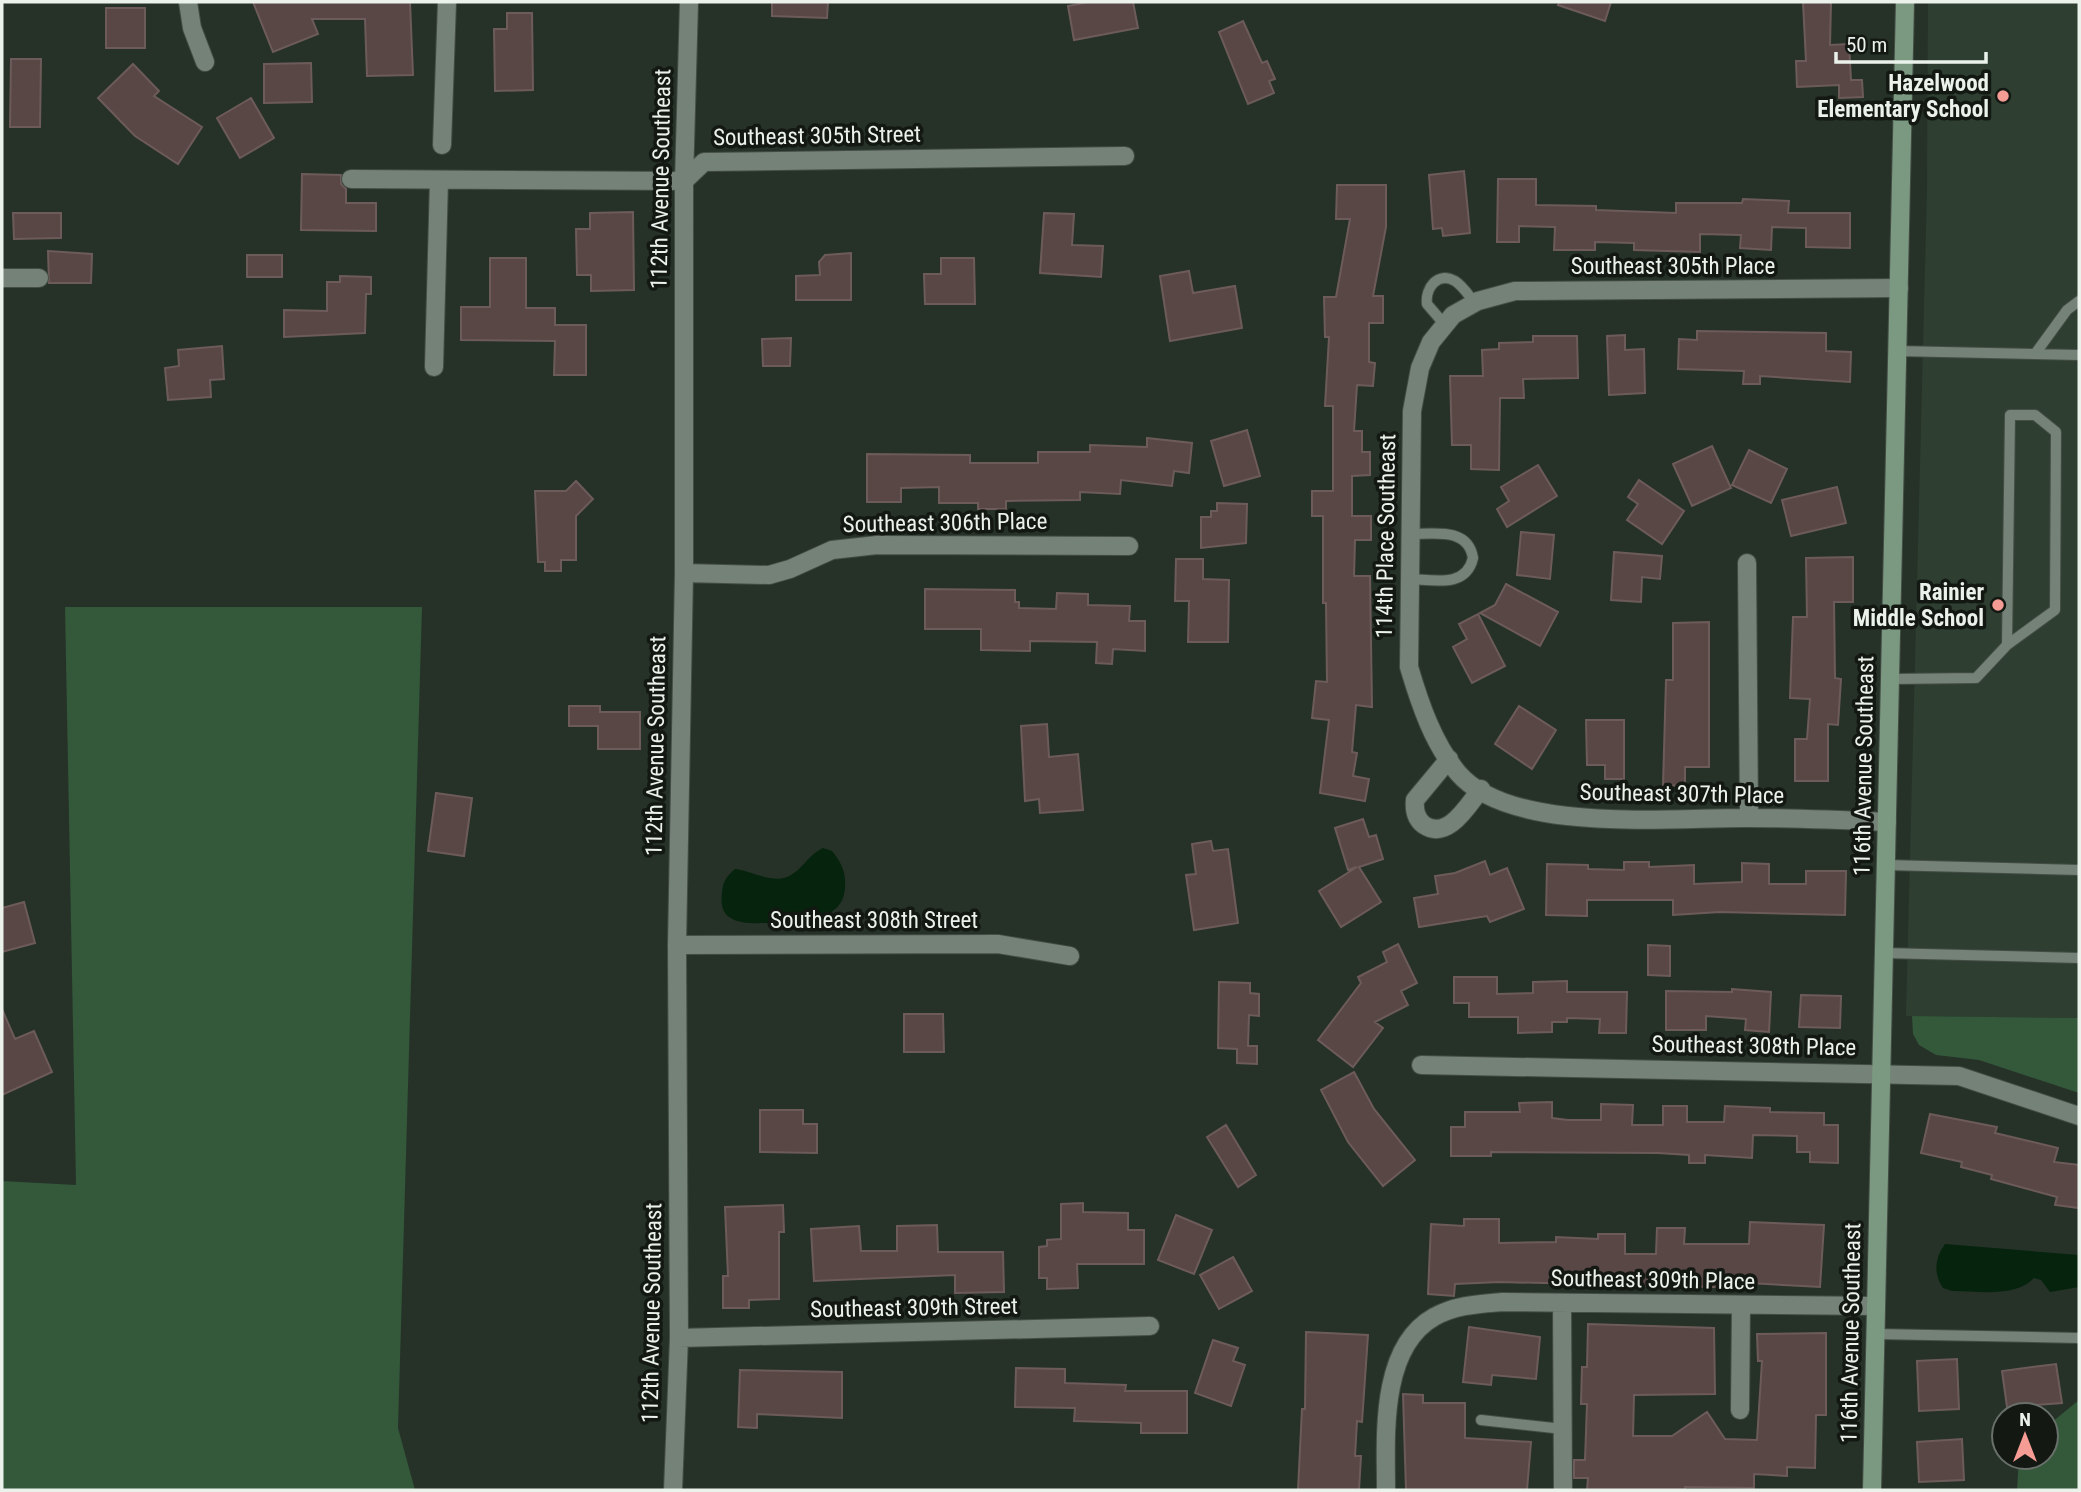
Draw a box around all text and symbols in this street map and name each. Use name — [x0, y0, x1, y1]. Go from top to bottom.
scale bar — [1836, 21, 1986, 65]
text: 50 m — [1846, 33, 1887, 57]
street label: 112th Avenue Southeast — [646, 69, 676, 289]
place label: Hazelwood Elementary School — [1817, 70, 1989, 123]
marker: Hazelwood Elementary School — [1995, 88, 2011, 104]
street label: Southeast 305th Street — [713, 121, 921, 151]
street label: Southeast 305th Place — [1571, 253, 1775, 280]
street label: 114th Place Southeast — [1371, 433, 1401, 639]
street label: Southeast 306th Place — [842, 508, 1048, 538]
place label: Rainier Middle School — [1853, 579, 1984, 632]
marker: Rainier Middle School — [1990, 597, 2006, 613]
street label: 112th Avenue Southeast — [641, 636, 671, 856]
street label: 116th Avenue Southeast — [1849, 656, 1879, 876]
street label: Southeast 307th Place — [1579, 779, 1785, 809]
street label: Southeast 308th Street — [770, 907, 978, 934]
street label: Southeast 308th Place — [1651, 1031, 1857, 1061]
street label: 112th Avenue Southeast — [637, 1203, 667, 1423]
street label: 116th Avenue Southeast — [1836, 1223, 1866, 1443]
street label: Southeast 309th Place — [1550, 1265, 1756, 1295]
street label: Southeast 309th Street — [810, 1293, 1018, 1323]
north arrow — [1990, 1401, 2060, 1471]
text: N — [2019, 1408, 2031, 1431]

